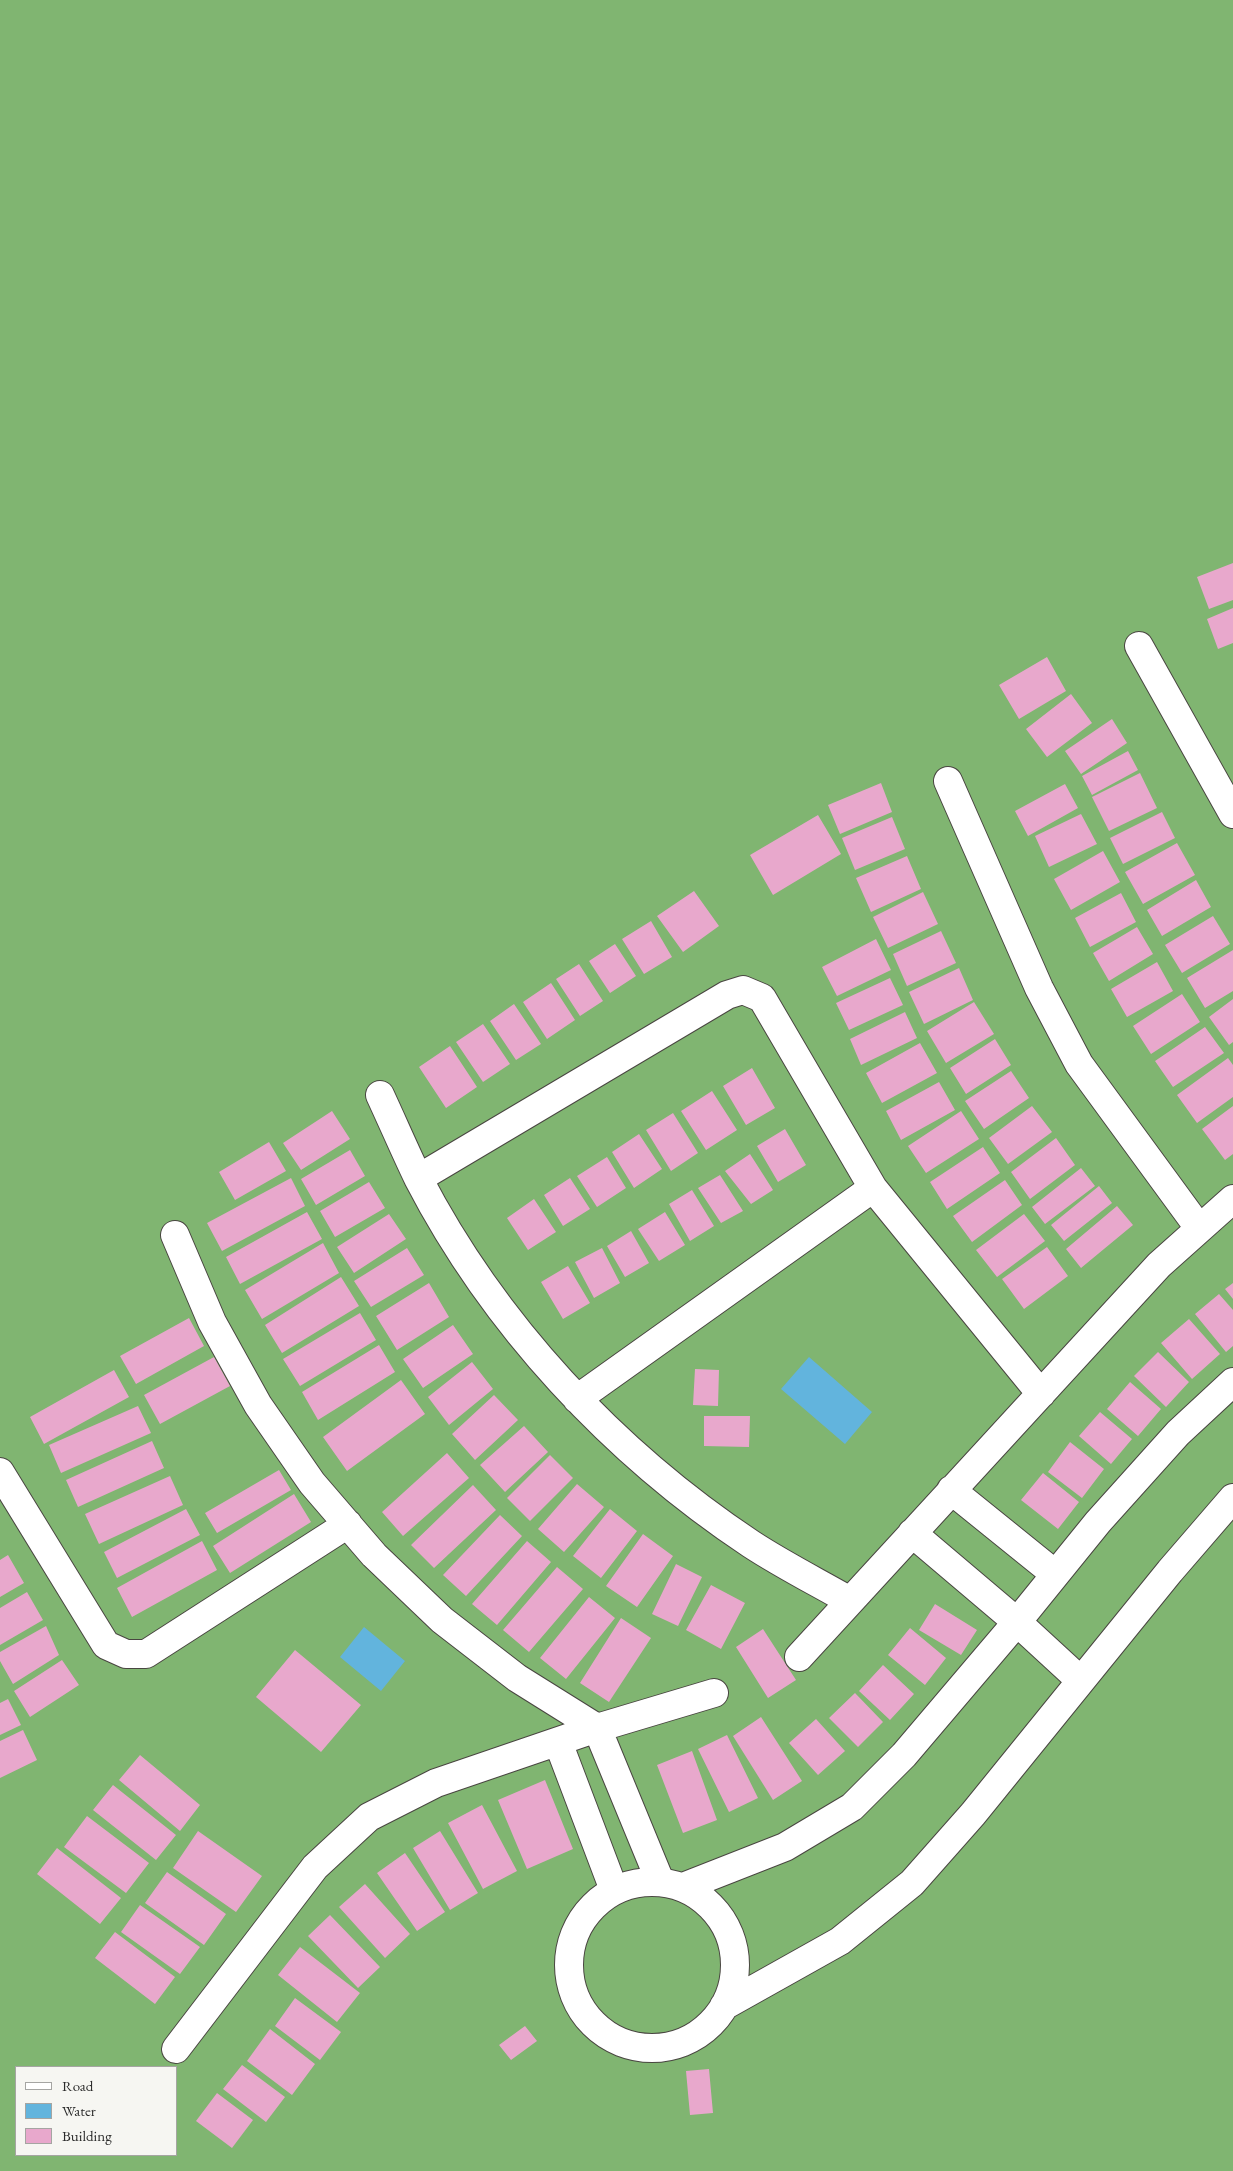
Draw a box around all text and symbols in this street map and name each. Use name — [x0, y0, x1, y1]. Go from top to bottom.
legend — [15, 2066, 178, 2156]
text: Road — [62, 2076, 93, 2095]
text: Water — [62, 2101, 96, 2120]
text: Building — [62, 2126, 112, 2145]

